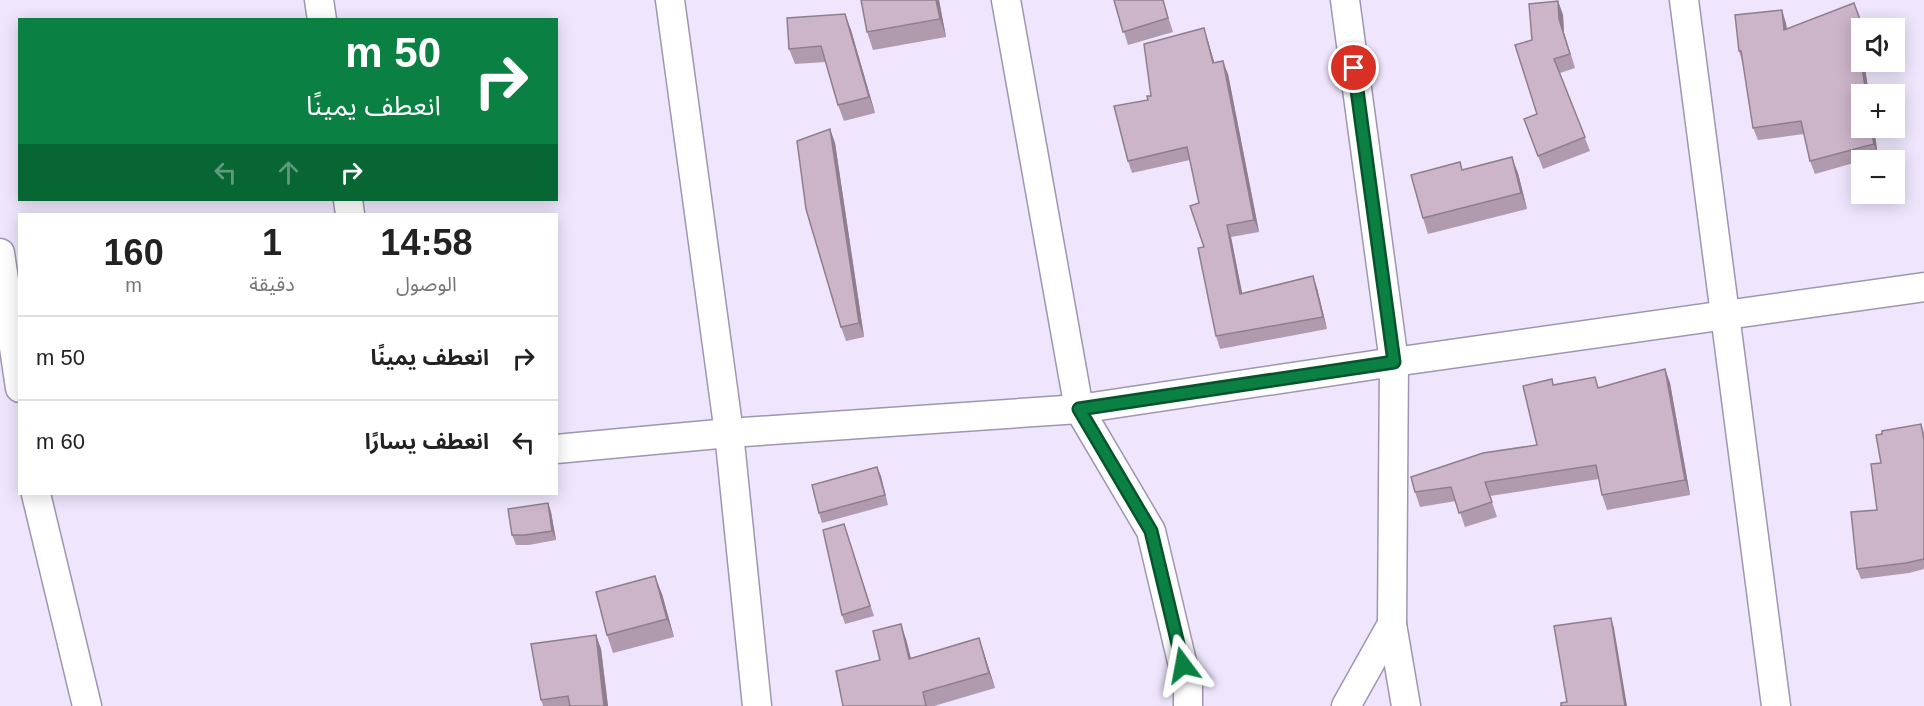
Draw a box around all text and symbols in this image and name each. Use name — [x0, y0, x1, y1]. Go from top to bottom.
map controls — [1851, 18, 1905, 204]
button: sound — [1851, 18, 1905, 72]
text: 50 m — [345, 29, 441, 76]
icon: right — [462, 42, 540, 120]
pin — [1328, 42, 1379, 93]
icon: arrive — [1337, 51, 1370, 84]
button: + — [1851, 84, 1905, 138]
text: انعطف يمينًا — [306, 91, 441, 121]
button: − — [1851, 150, 1905, 204]
icon: left — [209, 156, 242, 189]
icon: ahead — [272, 156, 305, 189]
icon: right — [335, 156, 368, 189]
text: 1 — [262, 222, 282, 263]
text: 14:58 — [380, 222, 472, 263]
text: 160 — [104, 232, 164, 273]
text: دقيقة — [249, 273, 295, 295]
text: الوصول — [396, 273, 457, 295]
text: m — [125, 274, 142, 296]
icon: right — [507, 342, 540, 375]
text: 50 m — [36, 345, 85, 370]
text: انعطف يمينًا — [370, 345, 489, 370]
icon: left — [507, 426, 540, 459]
text: 60 m — [36, 429, 85, 454]
text: انعطف يسارًا — [365, 429, 489, 454]
position arrow — [1151, 633, 1215, 697]

